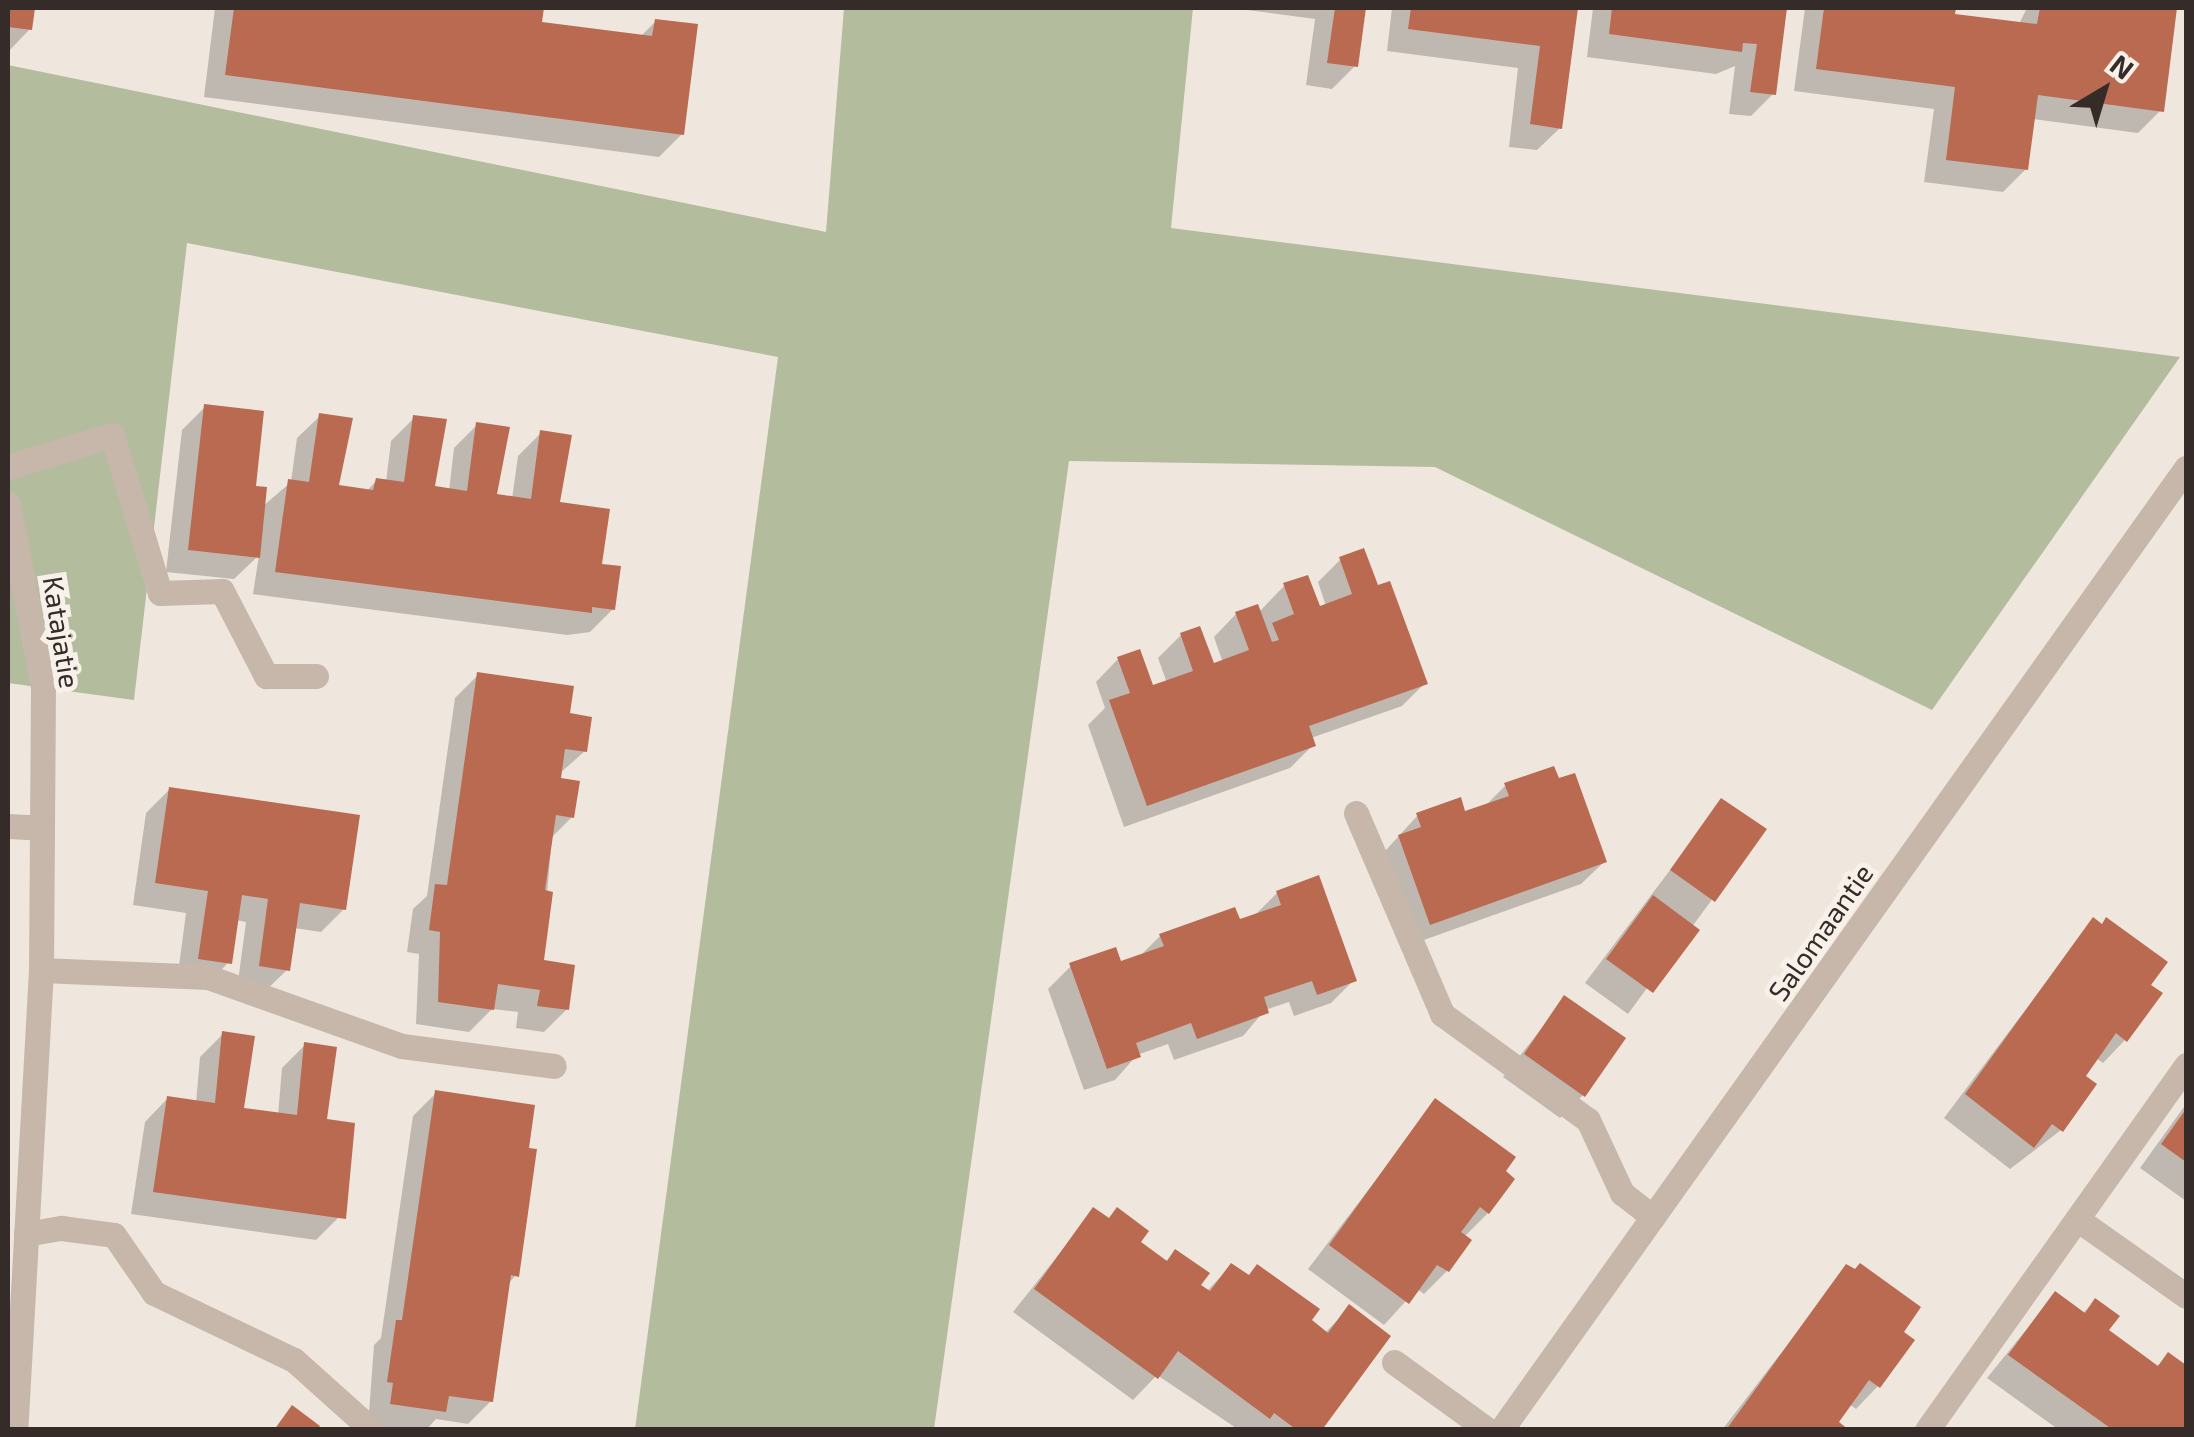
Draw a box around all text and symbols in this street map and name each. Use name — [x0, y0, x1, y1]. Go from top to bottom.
north arrow — [2054, 40, 2154, 140]
text: N — [2104, 47, 2141, 86]
street label: Katajatie — [37, 574, 87, 690]
street label: Salomaantie — [1760, 857, 1880, 1007]

